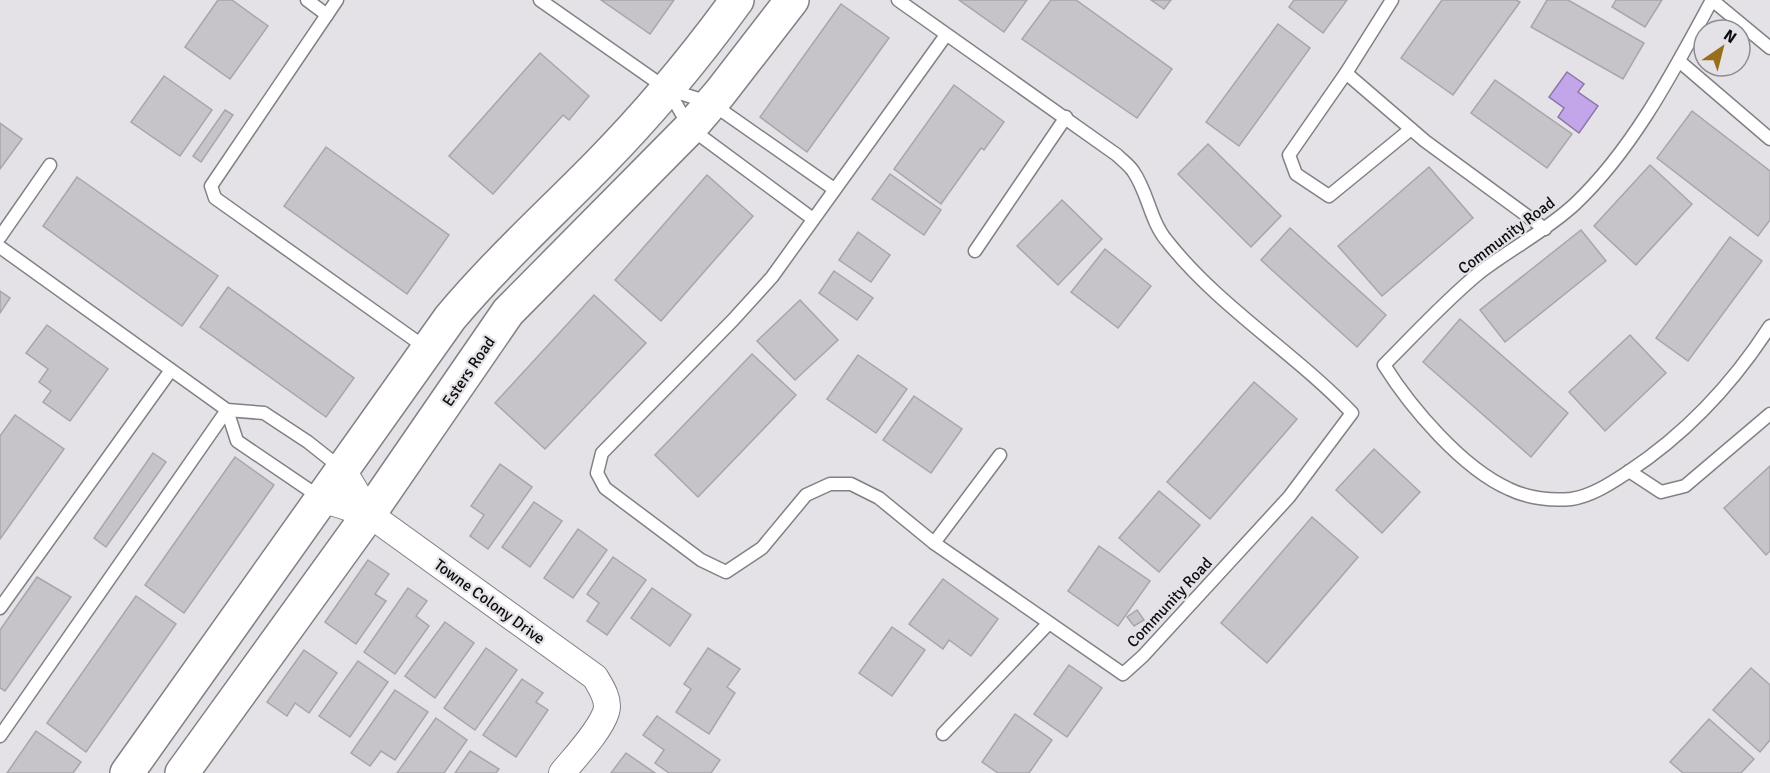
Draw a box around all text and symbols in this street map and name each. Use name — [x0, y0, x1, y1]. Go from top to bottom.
north arrow — [1692, 18, 1752, 78]
text: N — [1720, 25, 1740, 48]
street label: Community Road — [1454, 193, 1559, 279]
street label: Esters Road — [438, 333, 500, 410]
street label: Community Road — [1123, 553, 1217, 652]
street label: Towne Colony Drive — [430, 555, 549, 649]

